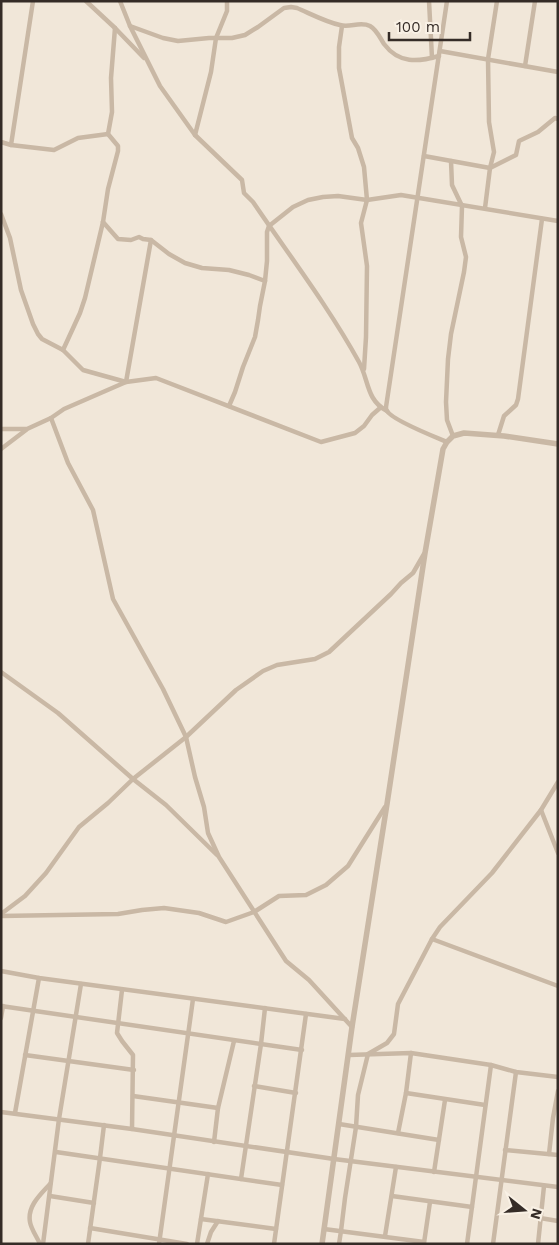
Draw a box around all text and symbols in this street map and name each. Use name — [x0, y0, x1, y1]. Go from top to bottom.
scale bar — [389, 10, 470, 42]
text: 100 m — [396, 18, 440, 36]
north arrow — [499, 1185, 549, 1235]
text: N — [527, 1207, 546, 1221]

